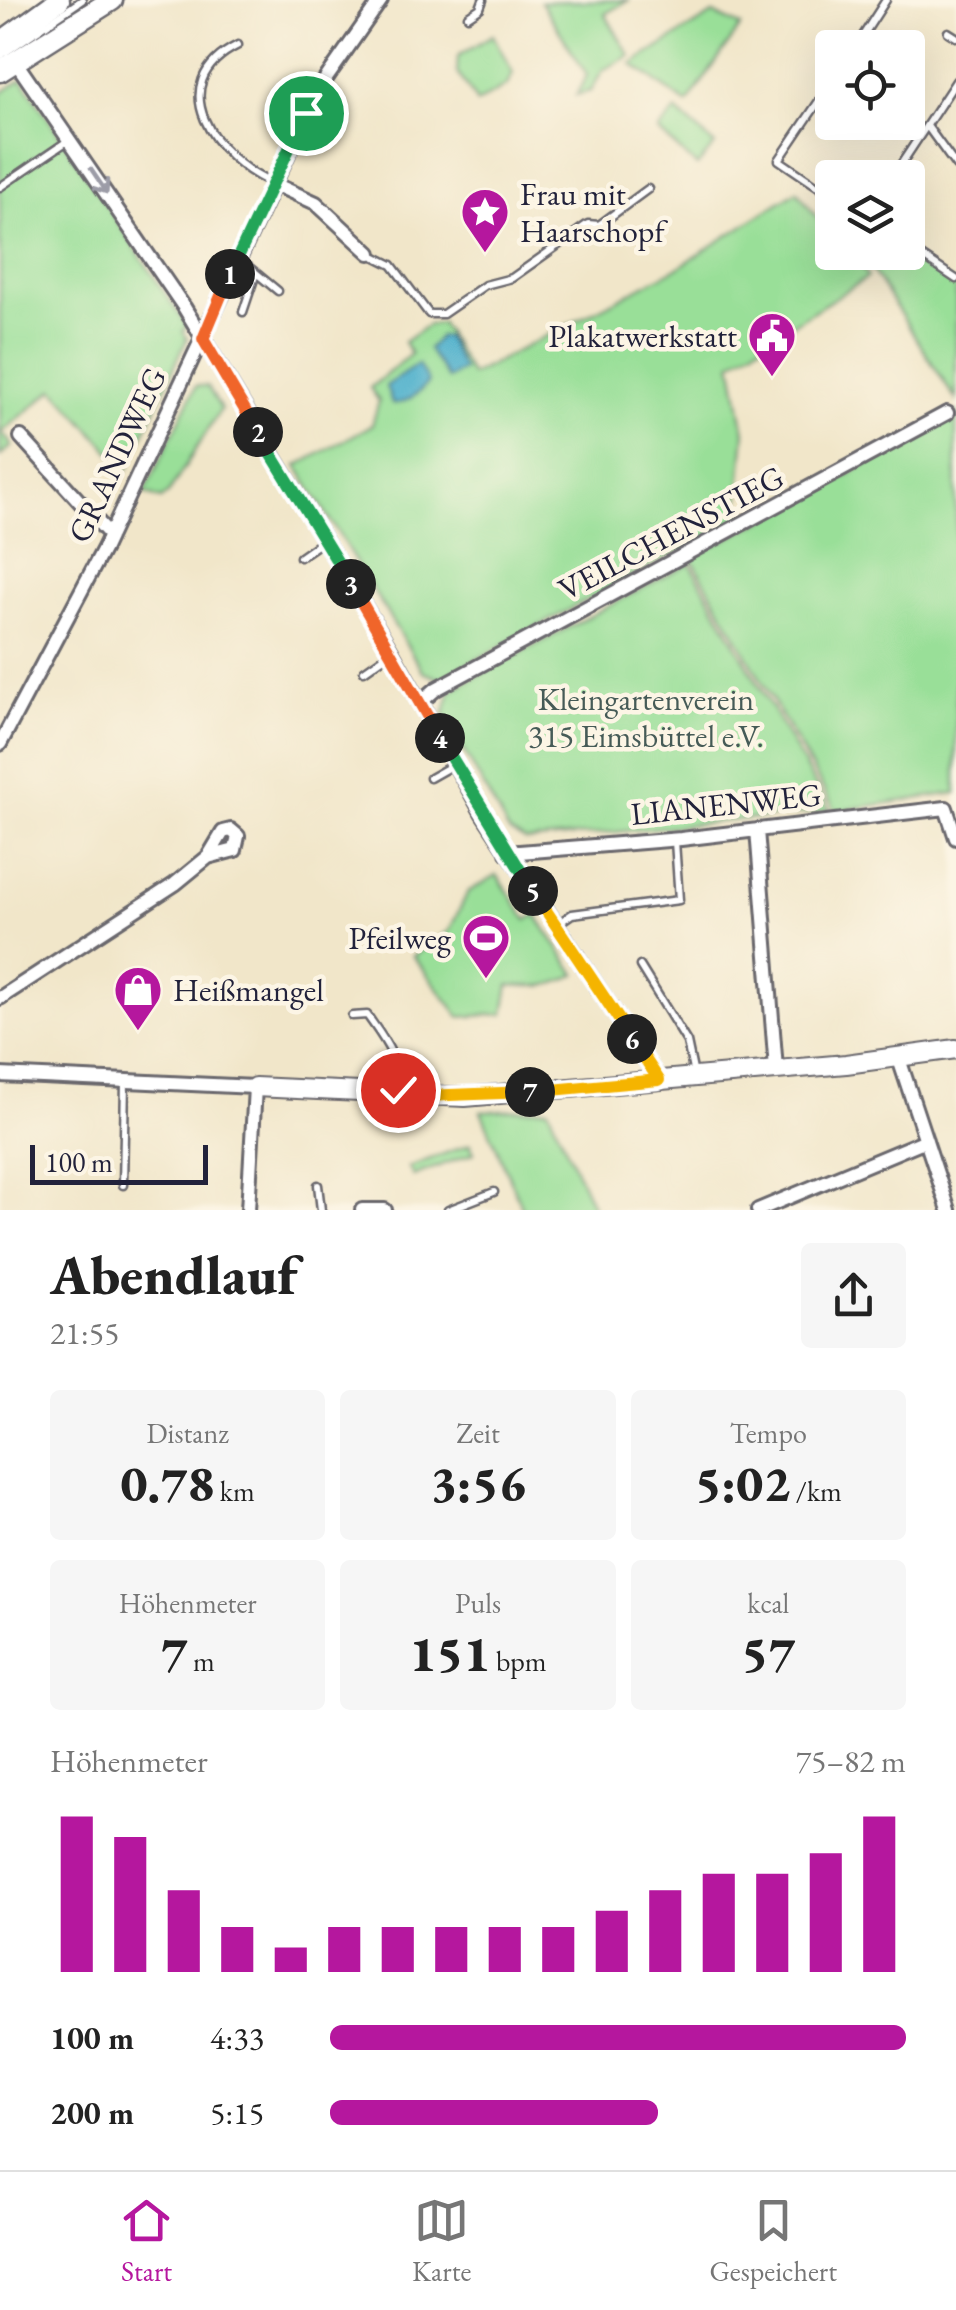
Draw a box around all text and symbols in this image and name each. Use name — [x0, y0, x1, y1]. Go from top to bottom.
map controls — [815, 30, 925, 270]
button: locate — [815, 30, 925, 140]
pin — [264, 71, 349, 156]
icon: arrive — [279, 86, 334, 141]
button: layers — [815, 160, 925, 270]
one-way arrow — [88, 166, 109, 194]
place label: Frau mit Haarschopf — [520, 173, 668, 252]
place icon: Frau mit Haarschopf — [459, 186, 511, 254]
pin: 1 — [205, 249, 255, 299]
text: 1 — [223, 256, 237, 292]
public building icon: Plakatwerkstatt — [746, 310, 798, 378]
place label: Plakatwerkstatt — [549, 315, 737, 357]
street label: GRANDWEG — [58, 361, 176, 549]
pin: 2 — [233, 407, 283, 457]
text: 2 — [251, 414, 265, 450]
street label: VEILCHENSTIEG — [551, 456, 791, 610]
pin: 3 — [326, 559, 376, 609]
text: 3 — [344, 566, 358, 602]
park label: Kleingartenverein 315 Eimsbüttel e.V. — [528, 678, 764, 757]
pin: 4 — [415, 713, 465, 763]
text: 4 — [433, 720, 447, 756]
street label: LIANENWEG — [629, 773, 823, 835]
pin: 5 — [508, 866, 558, 916]
text: 5 — [526, 873, 540, 909]
sports icon: Pfeilweg — [460, 912, 512, 980]
place label: Pfeilweg — [348, 917, 452, 959]
shop icon: Heißmangel — [112, 964, 164, 1032]
place label: Heißmangel — [173, 969, 324, 1011]
pin: 6 — [607, 1014, 657, 1064]
text: 6 — [625, 1021, 639, 1057]
pin — [356, 1048, 441, 1133]
icon: check — [371, 1063, 426, 1118]
pin: 7 — [505, 1067, 555, 1117]
text: 7 — [523, 1074, 537, 1110]
scale bar — [30, 1140, 208, 1184]
text: 100 m — [45, 1144, 113, 1180]
text: Abendlauf — [50, 1239, 298, 1310]
button: share — [801, 1243, 906, 1348]
text: 21:55 — [50, 1312, 119, 1354]
text: Distanz — [147, 1415, 229, 1451]
text: Zeit — [456, 1415, 500, 1451]
text: Tempo — [730, 1415, 807, 1451]
text: 0.78 — [121, 1451, 214, 1516]
text: 3:56 — [430, 1451, 526, 1516]
text: 5:02 — [695, 1451, 790, 1516]
text: km — [214, 1473, 255, 1509]
text: /km — [790, 1473, 842, 1509]
text: Höhenmeter — [119, 1585, 257, 1621]
text: Puls — [455, 1585, 501, 1621]
text: kcal — [747, 1585, 789, 1621]
text: 7 — [160, 1621, 187, 1686]
text: 151 — [409, 1621, 490, 1686]
text: 57 — [741, 1621, 795, 1686]
text: m — [187, 1643, 215, 1679]
text: bpm — [490, 1643, 547, 1679]
text: Höhenmeter — [50, 1740, 208, 1782]
text: 75–82 m — [796, 1740, 906, 1782]
text: 100 m — [50, 2017, 134, 2059]
text: 4:33 — [210, 2017, 264, 2059]
text: 200 m — [50, 2092, 134, 2134]
text: 5:15 — [210, 2092, 264, 2134]
tab: Start — [119, 2193, 174, 2289]
tab: Karte — [412, 2193, 471, 2289]
tab: Gespeichert — [709, 2193, 837, 2289]

